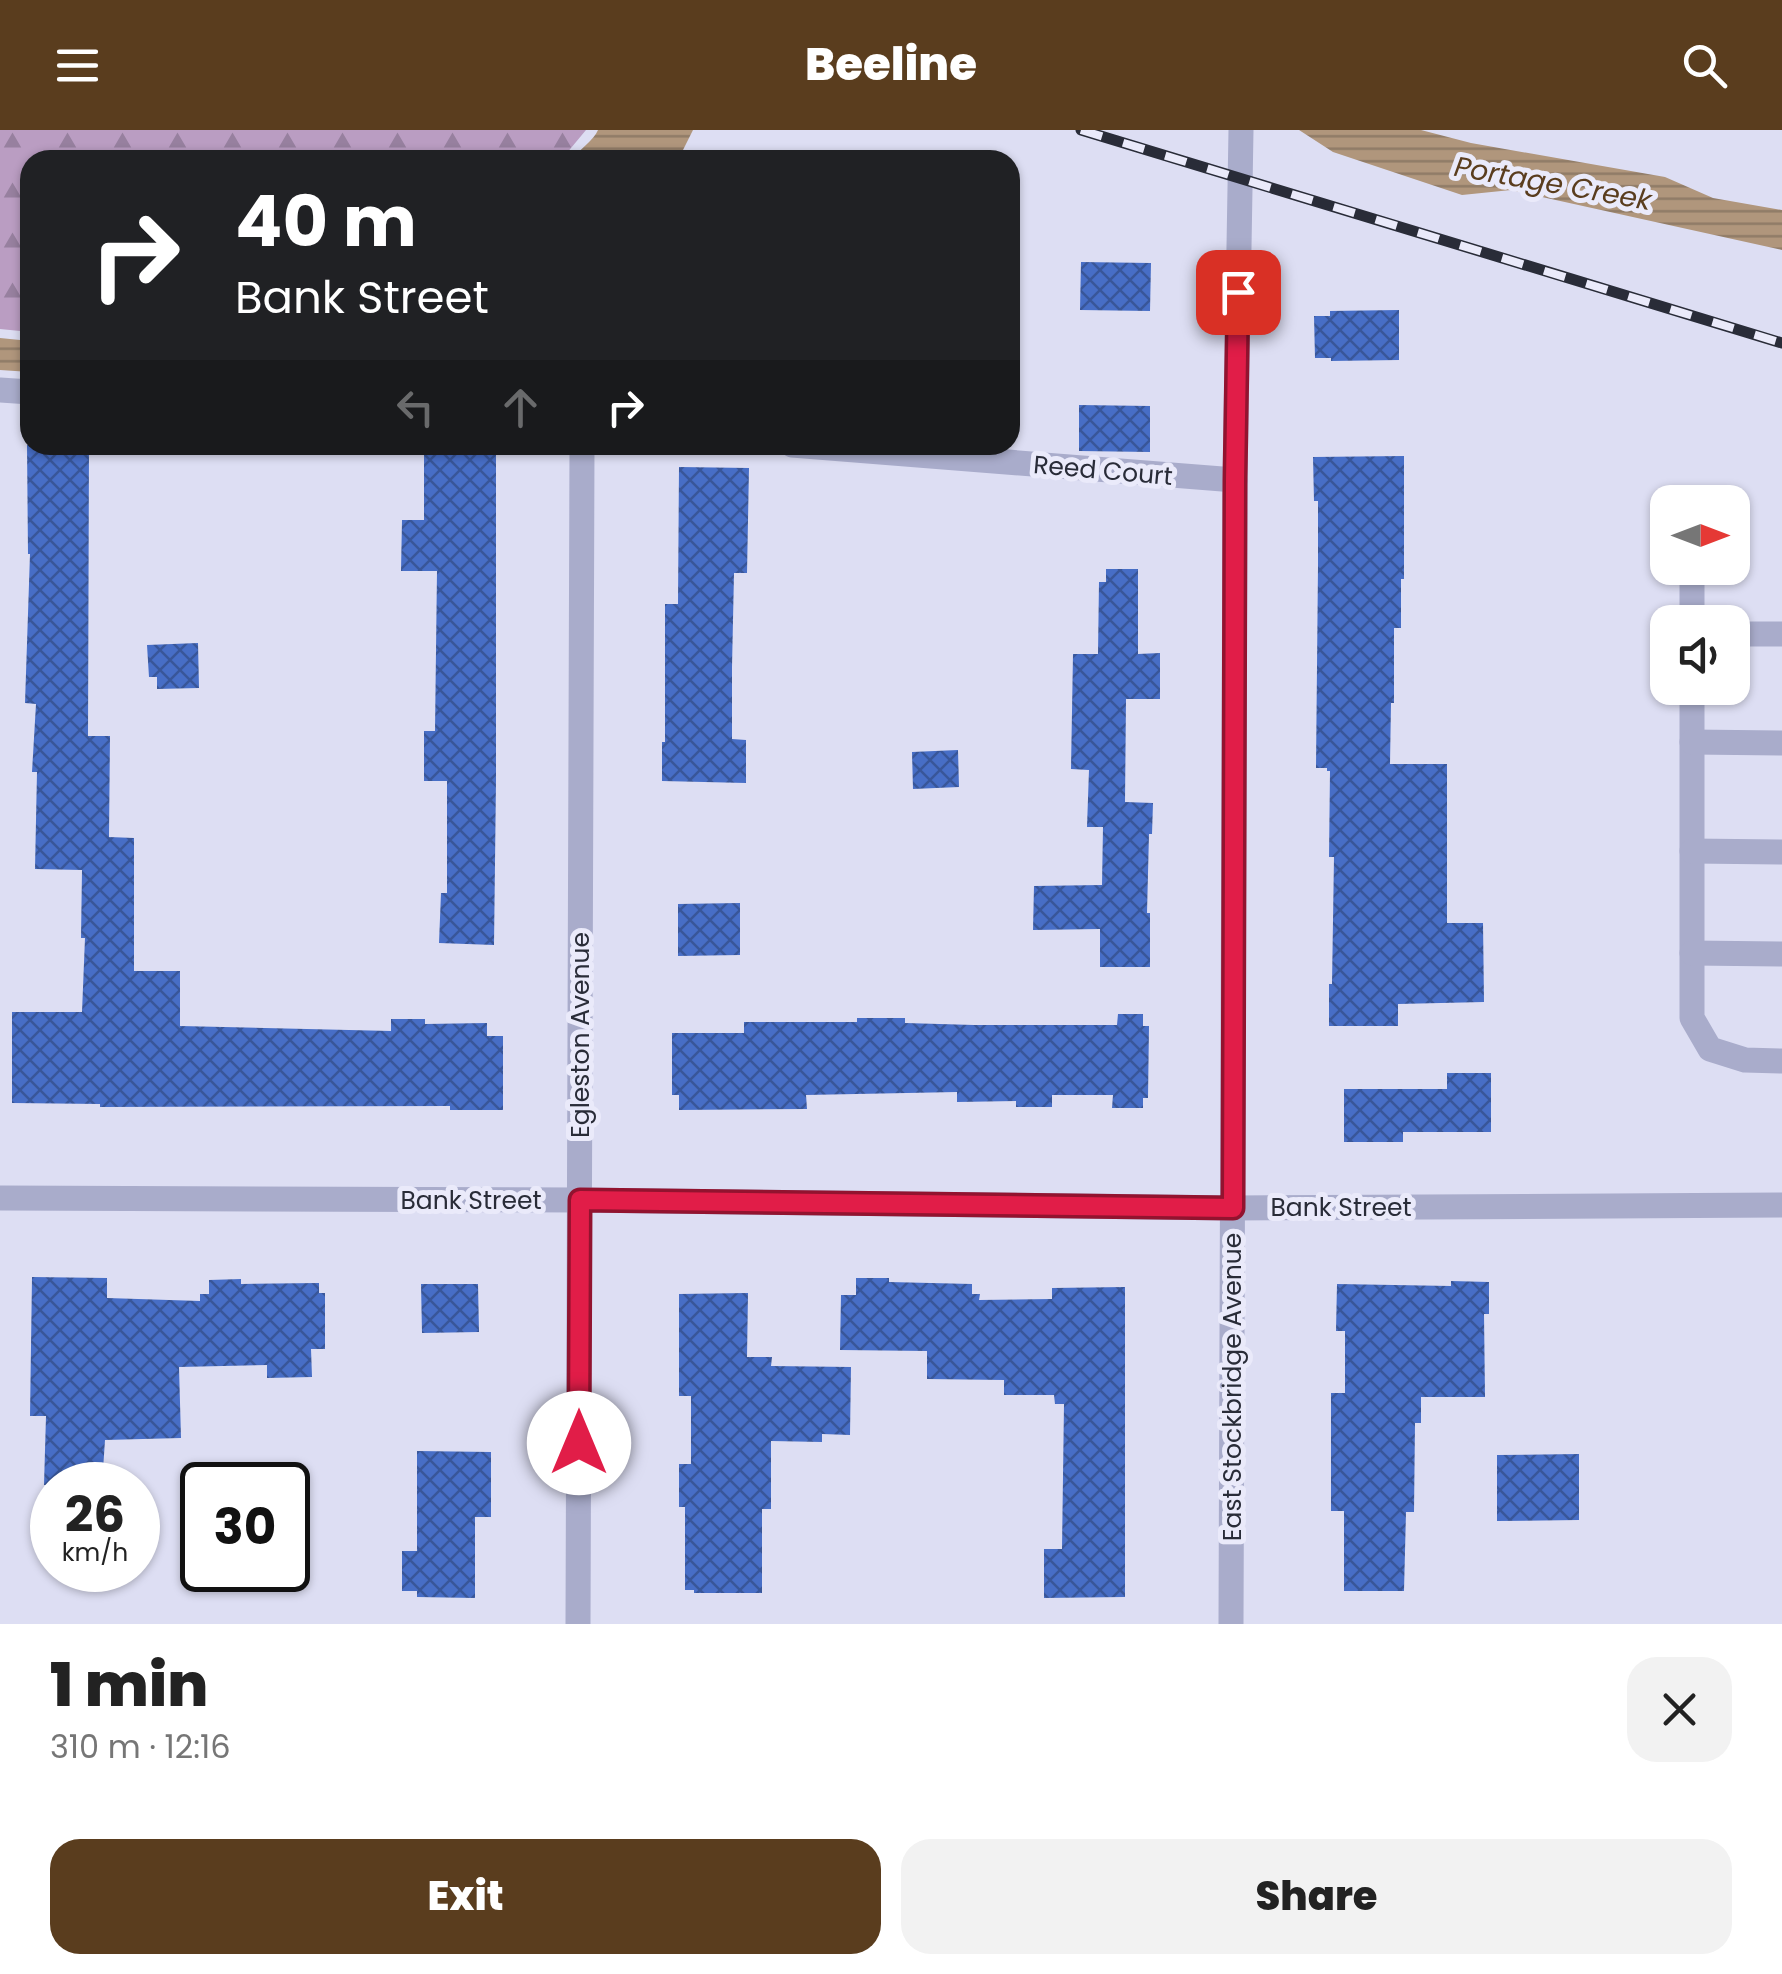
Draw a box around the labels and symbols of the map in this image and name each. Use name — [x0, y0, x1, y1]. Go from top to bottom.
water label: Portage Creek — [1451, 147, 1656, 220]
pin — [1196, 250, 1281, 335]
street label: Reed Court — [1032, 447, 1174, 494]
north arrow — [1650, 485, 1750, 585]
street label: Egleston Avenue — [563, 932, 598, 1138]
street label: Bank Street — [401, 1183, 541, 1218]
street label: Bank Street — [1271, 1190, 1411, 1225]
street label: East Stockbridge Avenue — [1215, 1233, 1250, 1541]
position arrow — [527, 1391, 631, 1495]
speed limit sign: 30 — [180, 1462, 310, 1592]

